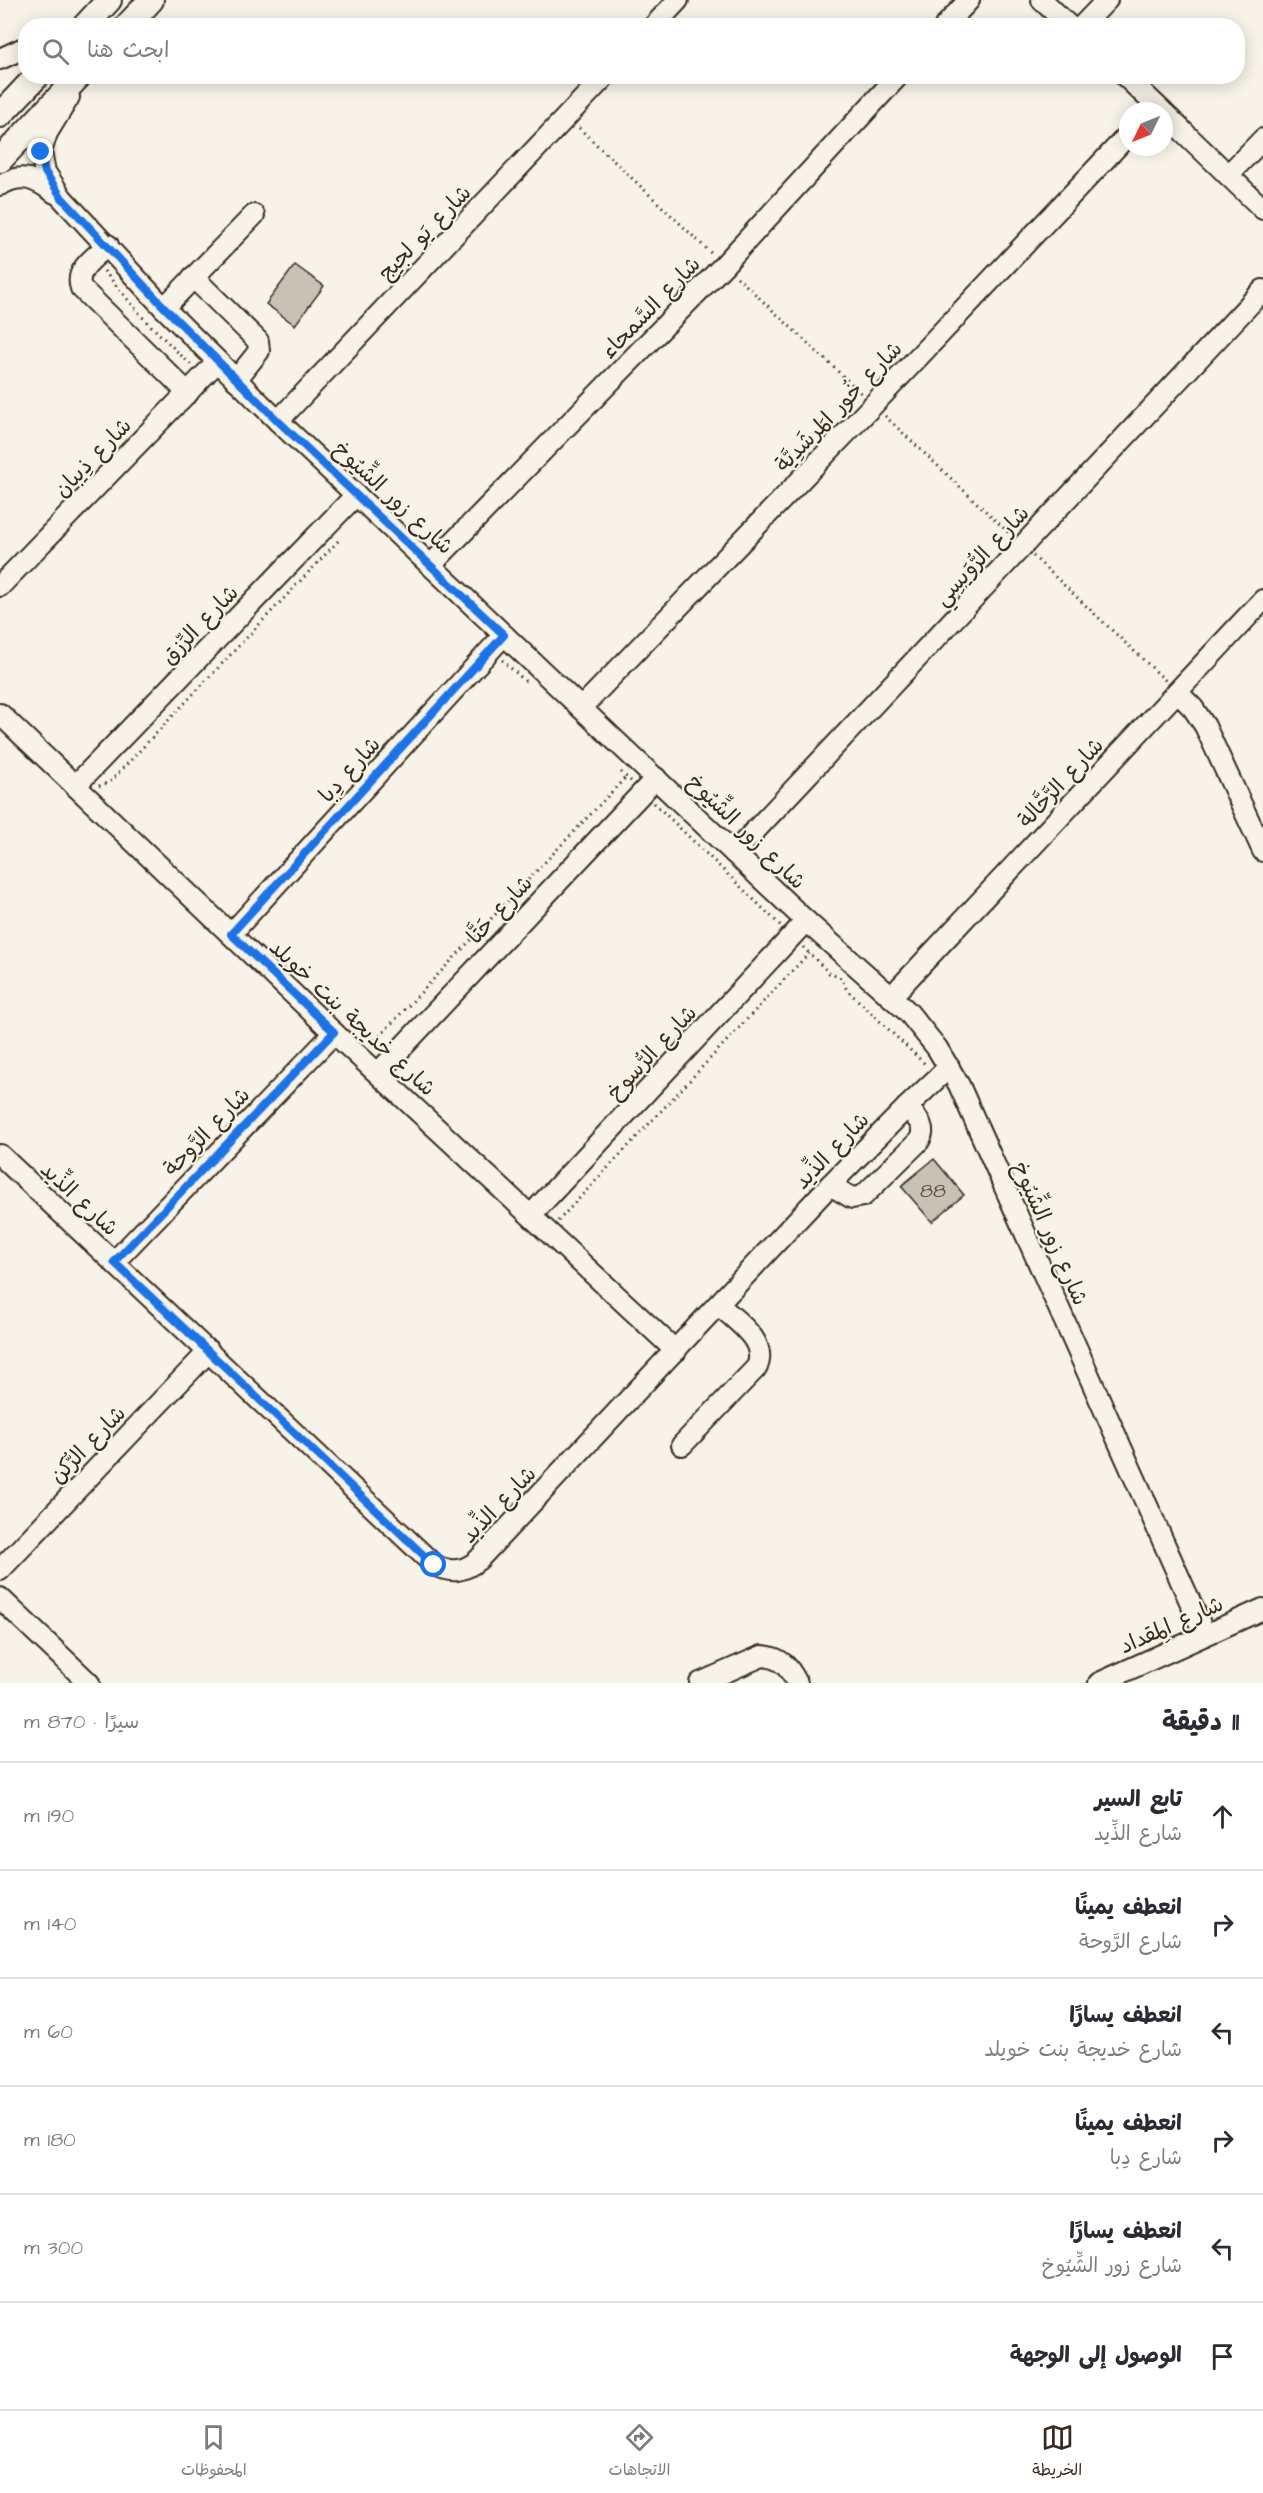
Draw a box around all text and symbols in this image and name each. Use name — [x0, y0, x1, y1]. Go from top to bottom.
search box — [18, 18, 1245, 84]
icon: search — [39, 35, 72, 68]
text: ابحث هنا — [87, 35, 169, 66]
north arrow — [1119, 102, 1173, 156]
route end — [27, 138, 53, 164]
street label: شارع يَو لجيج — [371, 178, 479, 288]
street label: شارع السَّمحاء — [594, 250, 708, 366]
street label: شارع خُور المَرشَدِيَّة — [768, 334, 910, 480]
street label: شارع ذِيبان — [47, 411, 139, 505]
street label: شارع زور الشِّيُوخ — [326, 433, 461, 562]
street label: شارع الرُّوَيسِي — [927, 499, 1039, 615]
street label: شارع الرِّزق — [154, 578, 246, 672]
street label: شارع دِبا — [312, 730, 388, 810]
street label: شارع الرَّحَّالة — [1011, 731, 1111, 835]
street label: شارع زور الشِّيُوخ — [680, 766, 814, 897]
street label: شارع حَتَّا — [459, 868, 540, 951]
street label: شارع خديجة بنت خويلد — [262, 933, 442, 1104]
street label: شارع الرُّسوخ — [600, 999, 704, 1107]
street label: شارع الرَّوحة — [157, 1081, 258, 1184]
street label: شارع الذِّيد — [786, 1104, 877, 1197]
street label: شارع الذِّيد — [33, 1153, 126, 1243]
street label: شارع زور الشِّيُوخ — [1004, 1156, 1097, 1310]
house number: 88 — [920, 1177, 946, 1205]
street label: شارع الرُّكن — [43, 1399, 133, 1491]
street label: شارع الذِّيد — [453, 1458, 544, 1551]
route start — [420, 1551, 446, 1577]
street label: شارع المِقداد — [1115, 1589, 1229, 1662]
text: 11 دقيقة — [1162, 1704, 1239, 1740]
text: سيرًا · 870 m — [24, 1708, 139, 1736]
text: تابع السير — [1095, 1784, 1182, 1815]
icon: ahead — [1206, 1800, 1239, 1833]
text: 190 m — [24, 1802, 74, 1830]
text: شارع الذِّيد — [1094, 1820, 1182, 1848]
text: انعطف يمينًا — [1075, 1892, 1182, 1923]
icon: right — [1206, 1908, 1239, 1941]
text: 140 m — [24, 1910, 76, 1938]
text: شارع الرَّوحة — [1079, 1928, 1182, 1956]
text: انعطف يسارًا — [1069, 2000, 1182, 2031]
icon: left — [1206, 2016, 1239, 2049]
text: 60 m — [24, 2018, 73, 2046]
text: شارع خديجة بنت خويلد — [984, 2036, 1182, 2064]
text: انعطف يمينًا — [1075, 2108, 1182, 2139]
icon: right — [1206, 2124, 1239, 2157]
text: 180 m — [24, 2126, 76, 2154]
text: شارع دِبا — [1110, 2144, 1182, 2172]
text: انعطف يسارًا — [1069, 2216, 1182, 2247]
icon: left — [1206, 2232, 1239, 2265]
text: 300 m — [24, 2234, 83, 2262]
text: شارع زور الشِّيُوخ — [1042, 2252, 1182, 2280]
text: الوصول إلى الوجهة — [1010, 2340, 1182, 2371]
icon: arrive — [1206, 2340, 1239, 2373]
tab: المحفوظات — [181, 2421, 247, 2484]
tab: الاتجاهات — [609, 2421, 670, 2484]
tab: الخريطة — [1032, 2421, 1082, 2484]

